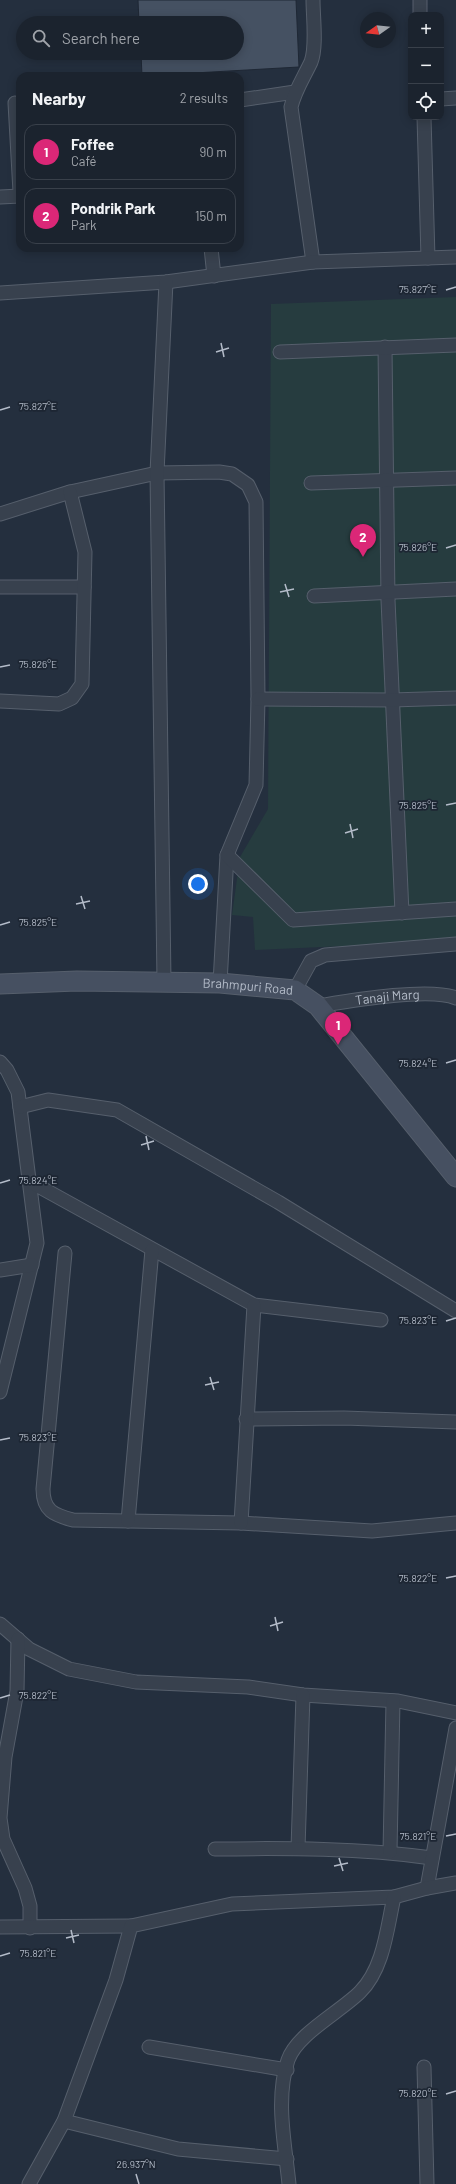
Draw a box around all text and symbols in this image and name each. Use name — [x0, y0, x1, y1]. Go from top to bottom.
north arrow — [360, 12, 396, 48]
map controls — [408, 12, 444, 120]
button: + — [408, 12, 444, 48]
search box — [16, 16, 244, 60]
icon: search — [30, 27, 52, 49]
text: Search here — [62, 29, 140, 47]
button: − — [408, 48, 444, 84]
button: locate — [408, 84, 444, 120]
text: Nearby — [32, 88, 86, 108]
text: 2 results — [180, 90, 228, 106]
text: Foffee — [71, 135, 114, 153]
text: 1 — [44, 144, 48, 160]
text: 90 m — [200, 144, 227, 160]
text: Café — [71, 153, 96, 169]
text: Pondrik Park — [71, 199, 156, 217]
text: 2 — [42, 208, 50, 224]
text: 150 m — [195, 208, 227, 224]
text: Park — [71, 217, 97, 233]
text: 75.827°E — [399, 283, 437, 295]
text: 75.827°E — [19, 400, 57, 412]
pin: 2 — [350, 524, 376, 557]
text: 75.826°E — [399, 541, 437, 553]
text: 75.826°E — [19, 658, 57, 670]
text: 75.825°E — [399, 799, 437, 811]
your location — [188, 874, 208, 894]
text: 75.825°E — [19, 916, 57, 928]
street label: Brahmpuri Road — [202, 975, 294, 998]
street label: Tanaji Marg — [354, 986, 420, 1008]
pin: 1 — [325, 1012, 351, 1045]
text: 75.824°E — [399, 1057, 437, 1069]
text: 75.824°E — [19, 1174, 57, 1186]
text: 75.823°E — [399, 1314, 437, 1326]
text: 75.823°E — [19, 1431, 57, 1443]
text: 75.822°E — [399, 1572, 437, 1584]
text: 75.822°E — [19, 1689, 57, 1701]
text: 75.821°E — [400, 1830, 436, 1842]
text: 75.821°E — [20, 1947, 56, 1959]
text: 75.820°E — [399, 2087, 437, 2099]
text: 26.937°N — [117, 2158, 155, 2170]

